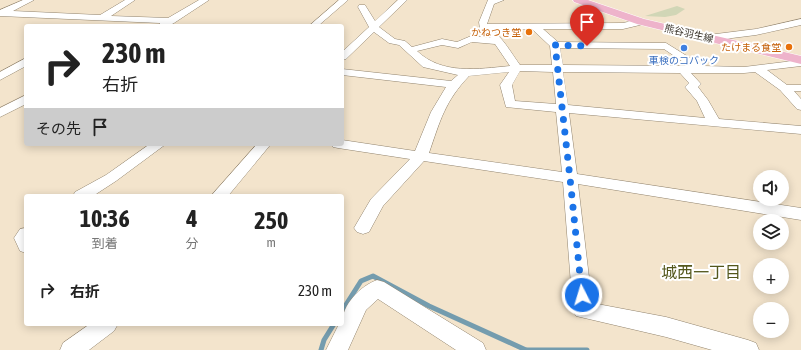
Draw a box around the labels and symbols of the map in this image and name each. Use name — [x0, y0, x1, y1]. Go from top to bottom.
pin — [570, 5, 604, 46]
street label: 熊谷羽生線 — [663, 23, 714, 44]
place label: かねつき堂 — [471, 27, 521, 38]
marker: かねつき堂 — [524, 27, 534, 37]
place label: たけまる食堂 — [721, 42, 781, 53]
marker: たけまる食堂 — [784, 42, 794, 52]
marker: 車検のコバック — [679, 43, 689, 53]
place label: 車検のコバック — [649, 55, 719, 66]
district label: 城西一丁目 — [661, 263, 741, 281]
position arrow — [561, 274, 603, 316]

